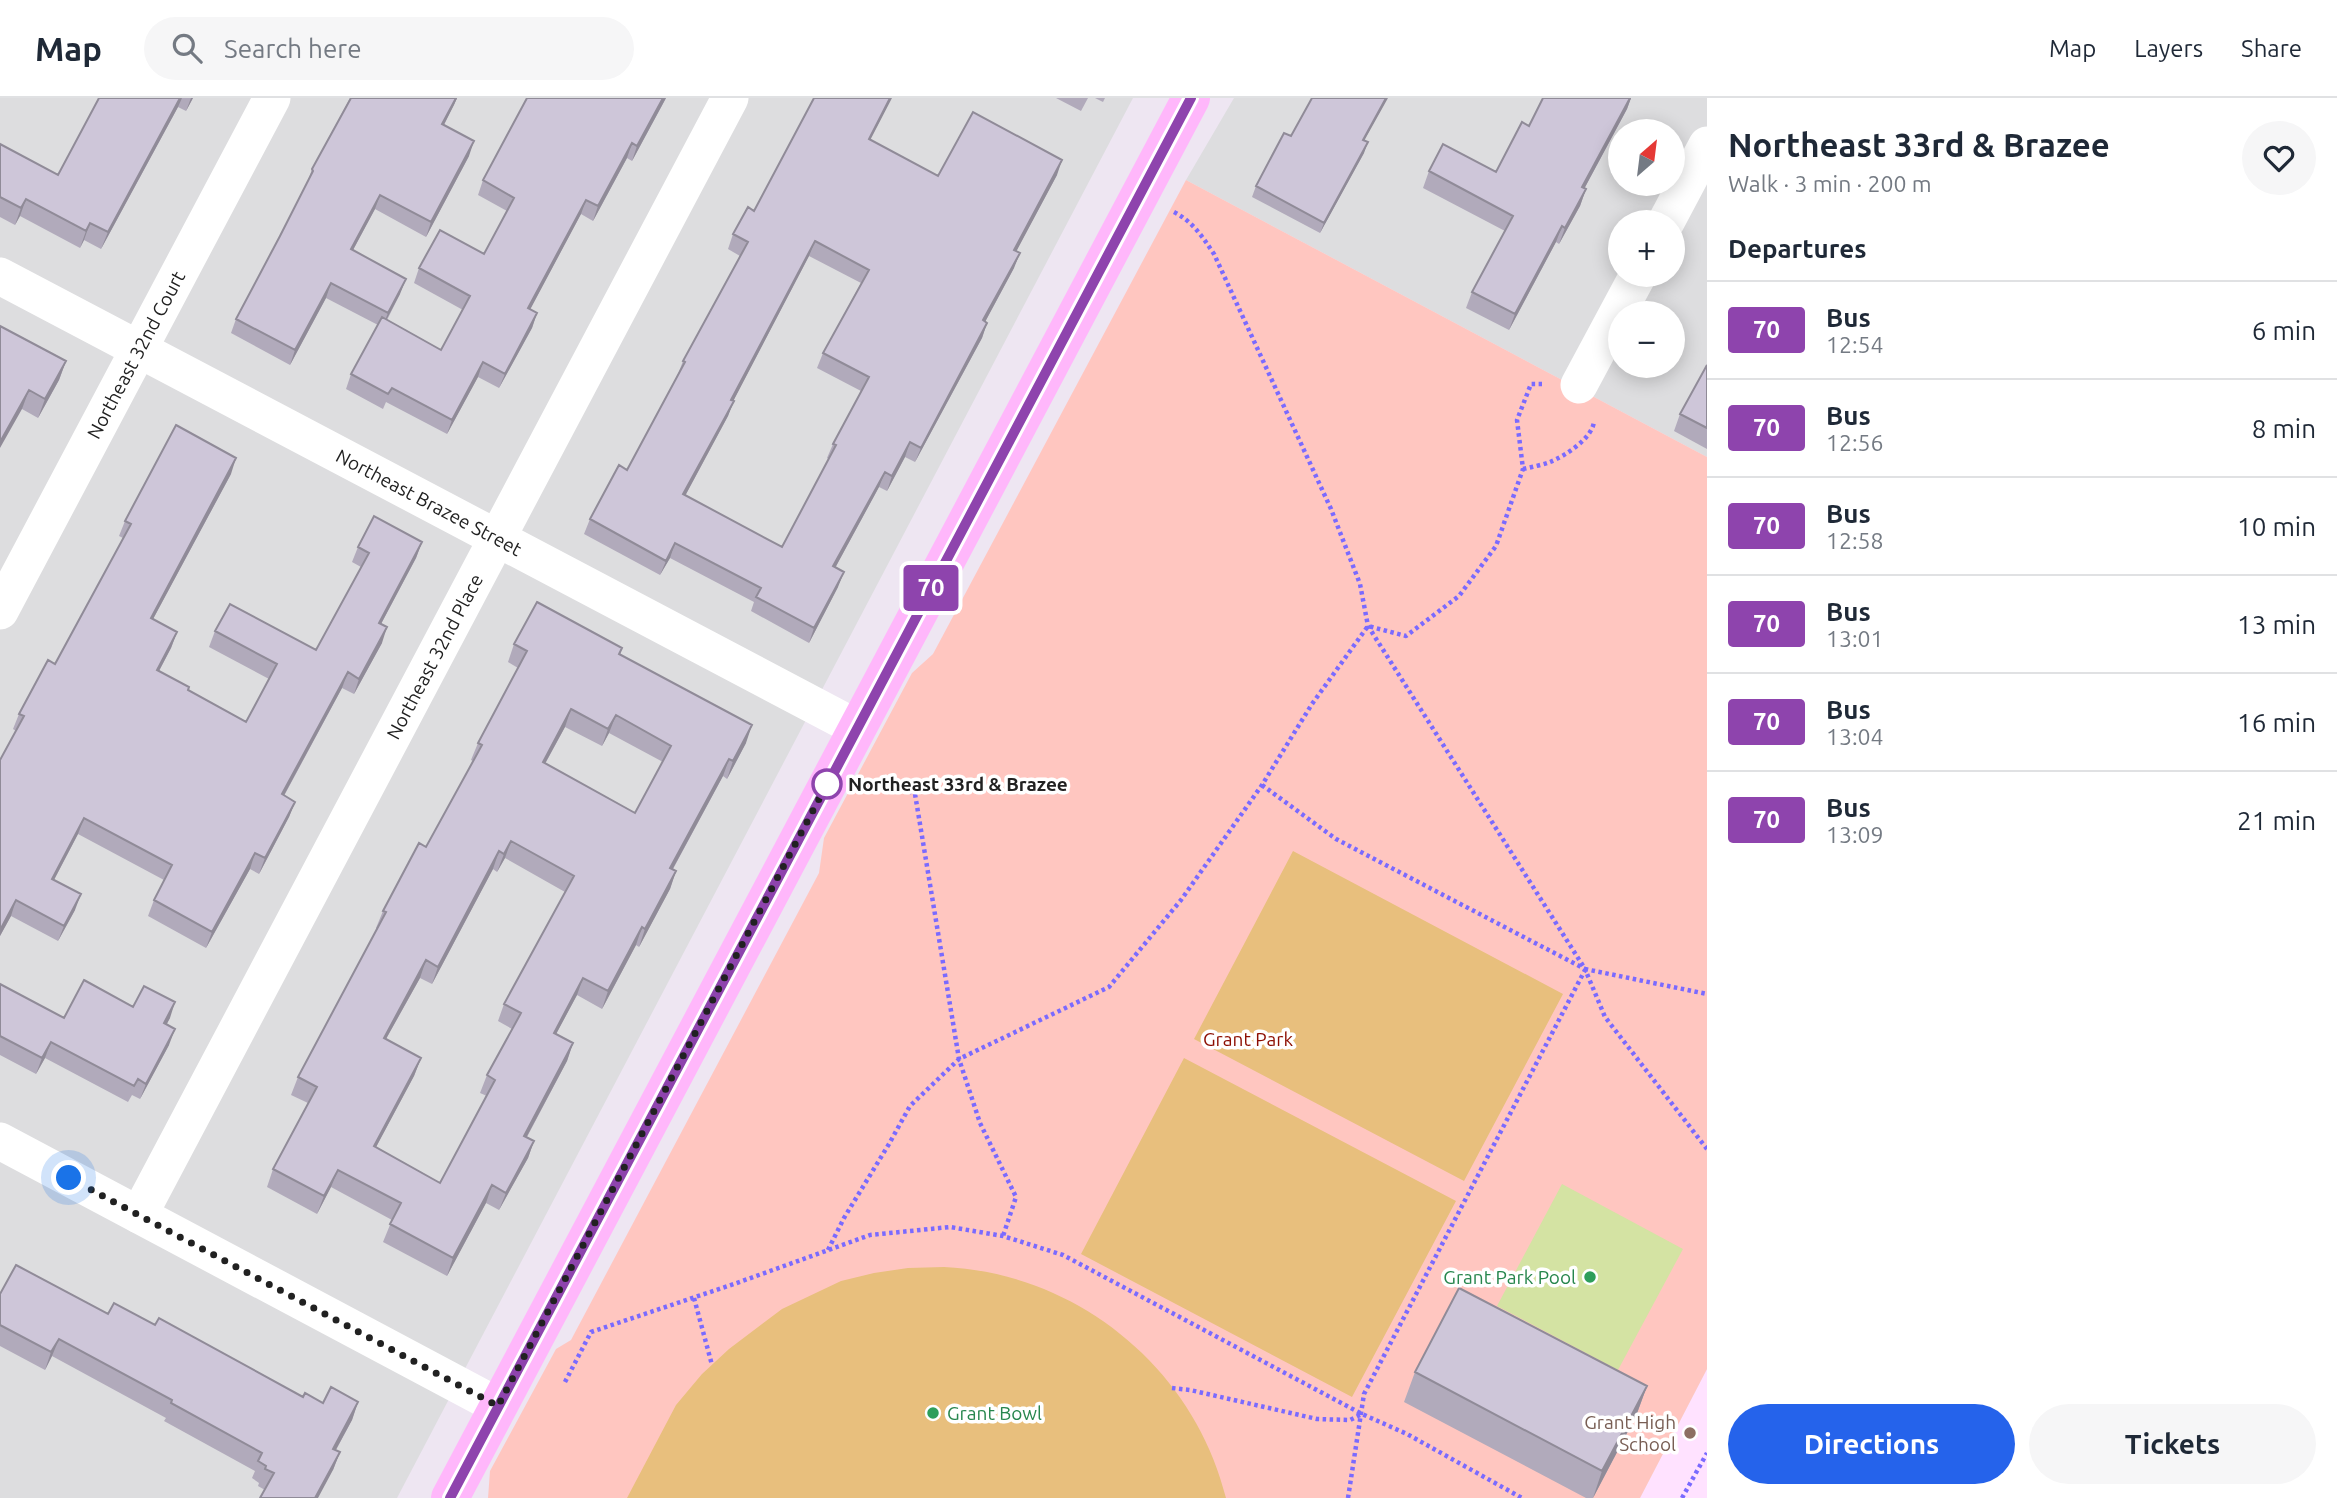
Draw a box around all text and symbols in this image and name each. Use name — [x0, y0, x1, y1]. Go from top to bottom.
search box — [144, 17, 634, 80]
icon: search — [168, 29, 206, 67]
text: Map — [35, 30, 102, 67]
text: Search here — [224, 34, 362, 63]
text: Map — [2049, 35, 2096, 62]
text: Layers — [2134, 35, 2203, 62]
text: Share — [2241, 35, 2302, 62]
north arrow — [1608, 119, 1685, 196]
map controls — [1608, 119, 1685, 378]
button: heart — [2242, 121, 2316, 195]
text: Northeast 33rd & Brazee — [1728, 126, 2110, 163]
text: Walk · 3 min · 200 m — [1728, 171, 1932, 196]
button: + — [1608, 210, 1685, 287]
text: Departures — [1728, 234, 1866, 263]
street label: Northeast 32nd Court — [82, 267, 190, 442]
button: − — [1608, 301, 1685, 378]
text: Bus — [1826, 303, 1871, 332]
text: 70 — [1753, 316, 1780, 343]
text: 6 min — [2252, 316, 2316, 345]
text: 12:54 — [1826, 332, 1884, 357]
text: Bus — [1826, 401, 1871, 430]
text: 70 — [1753, 414, 1780, 441]
text: 8 min — [2252, 414, 2316, 443]
text: 12:56 — [1826, 430, 1884, 455]
street label: Northeast Brazee Street — [332, 444, 526, 560]
text: Bus — [1826, 499, 1871, 528]
text: 70 — [1753, 512, 1780, 539]
text: 10 min — [2237, 512, 2316, 541]
text: 12:58 — [1826, 528, 1884, 553]
line badge: 70 — [900, 565, 962, 611]
street label: Northeast 32nd Place — [382, 570, 487, 743]
text: 70 — [917, 574, 945, 601]
text: Bus — [1826, 597, 1871, 626]
text: 70 — [1753, 610, 1780, 637]
text: 13 min — [2237, 610, 2316, 639]
text: 13:01 — [1826, 626, 1884, 651]
text: Bus — [1826, 695, 1871, 724]
text: 70 — [1753, 708, 1780, 735]
text: 16 min — [2237, 708, 2316, 737]
text: 13:04 — [1826, 724, 1884, 749]
marker: Northeast 33rd & Brazee — [812, 769, 842, 799]
place label: Northeast 33rd & Brazee — [848, 773, 1068, 795]
text: Bus — [1826, 793, 1871, 822]
text: 70 — [1753, 806, 1780, 833]
text: 21 min — [2237, 806, 2316, 835]
text: 13:09 — [1826, 822, 1884, 847]
park label: Grant Park — [1203, 1028, 1293, 1050]
your location — [51, 1160, 86, 1195]
place label: Grant Park Pool — [1443, 1266, 1576, 1288]
marker: Grant Park Pool — [1582, 1269, 1598, 1285]
place label: Grant Bowl — [947, 1402, 1042, 1424]
button: Directions — [1728, 1404, 2015, 1484]
button: Tickets — [2029, 1404, 2316, 1484]
marker: Grant Bowl — [925, 1405, 941, 1421]
place label: Grant High School — [1584, 1411, 1676, 1455]
marker: Grant High School — [1682, 1425, 1698, 1441]

